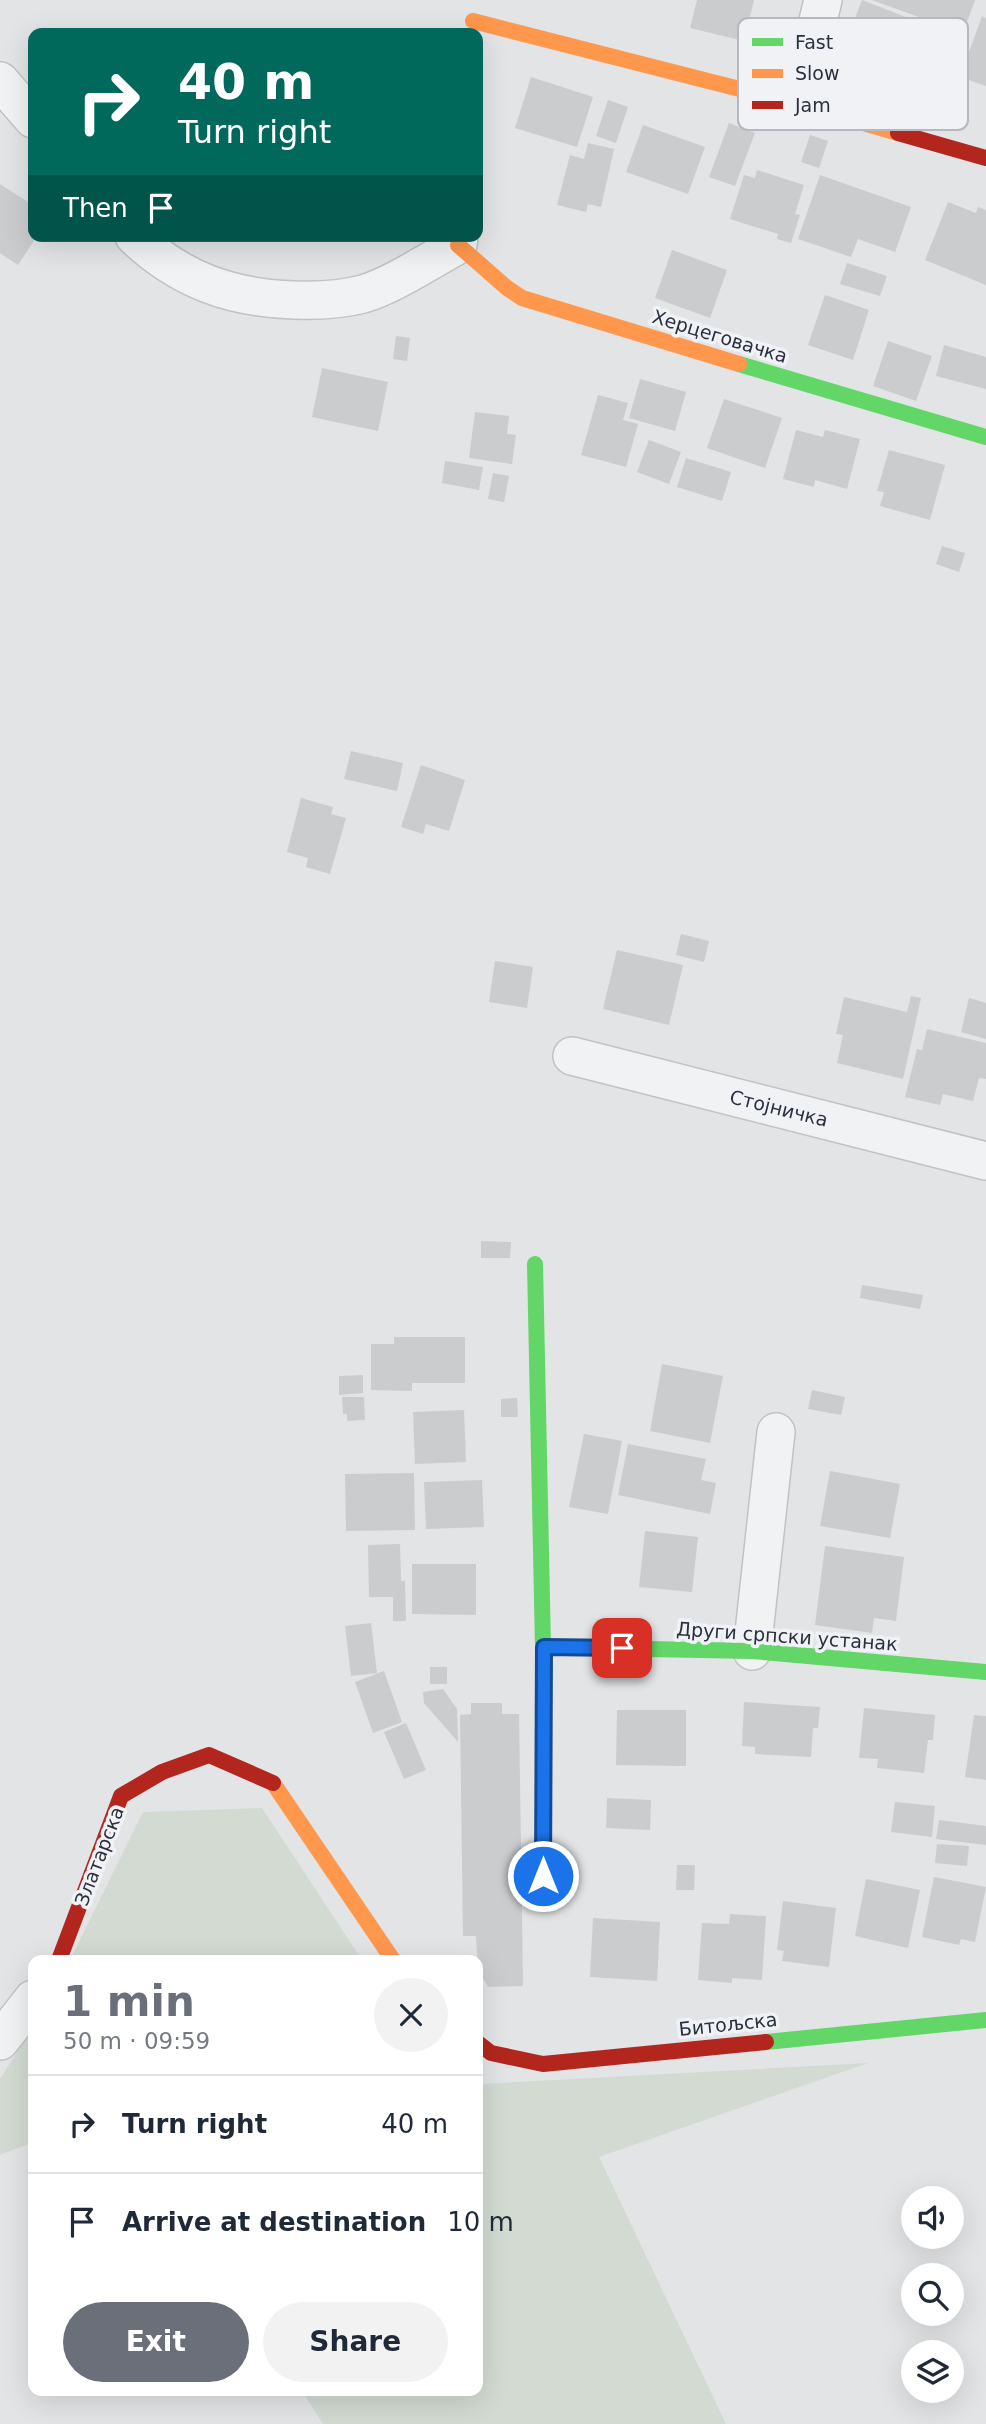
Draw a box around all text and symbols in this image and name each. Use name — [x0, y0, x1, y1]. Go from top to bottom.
legend — [738, 18, 968, 130]
text: Fast — [795, 31, 833, 53]
text: 40 m — [178, 54, 314, 111]
icon: right — [63, 56, 154, 147]
text: Slow — [795, 62, 840, 84]
text: Jam — [794, 94, 831, 116]
text: Turn right — [178, 113, 331, 151]
icon: arrive — [142, 189, 180, 227]
text: Then — [63, 193, 128, 223]
street label: Херцеговачка — [650, 305, 790, 367]
street label: Стојничка — [728, 1085, 830, 1131]
street label: Други српски устанак — [676, 1617, 898, 1655]
pin — [592, 1618, 652, 1678]
icon: arrive — [603, 1629, 641, 1667]
street label: Златарска — [70, 1803, 128, 1909]
position arrow — [506, 1839, 580, 1913]
text: 1 min — [63, 1977, 195, 2026]
button: close — [374, 1978, 448, 2052]
street label: Битољска — [678, 2008, 778, 2040]
text: 50 m · 09:59 — [63, 2028, 210, 2054]
icon: right — [63, 2105, 101, 2143]
text: Turn right — [122, 2109, 267, 2139]
text: 40 m — [381, 2109, 448, 2139]
map controls — [901, 2186, 964, 2403]
button: sound — [901, 2186, 964, 2249]
icon: arrive — [63, 2203, 101, 2241]
text: Arrive at destination — [122, 2207, 426, 2237]
text: 10 m — [447, 2207, 514, 2237]
button: search — [901, 2263, 964, 2326]
button: Exit — [63, 2302, 249, 2382]
button: Share — [263, 2302, 448, 2382]
button: layers — [901, 2340, 964, 2403]

